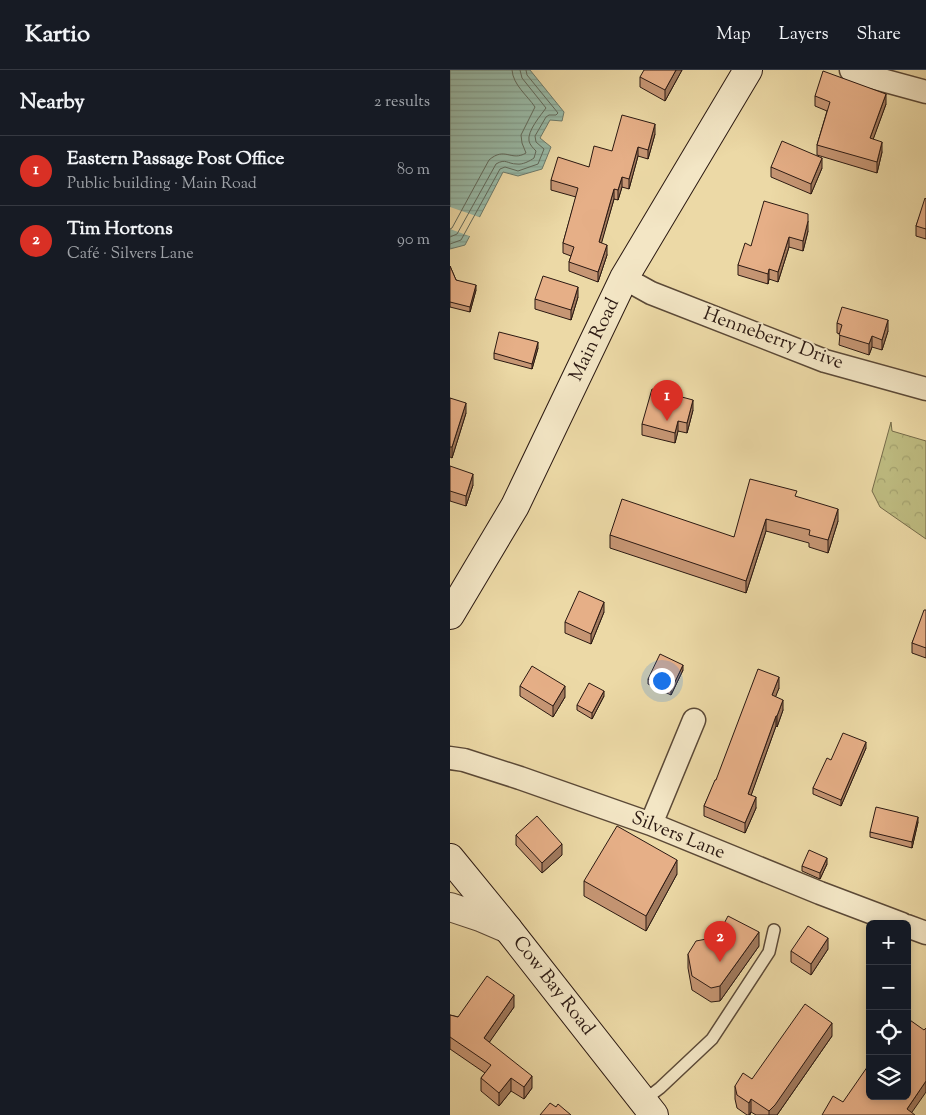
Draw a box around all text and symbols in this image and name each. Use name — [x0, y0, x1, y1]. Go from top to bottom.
text: Kartio — [25, 18, 90, 52]
text: Map — [716, 22, 751, 48]
text: Layers — [779, 22, 829, 48]
text: Share — [857, 22, 901, 48]
text: Nearby — [20, 88, 85, 118]
text: 2 results — [374, 91, 430, 114]
text: Eastern Passage Post Office — [67, 146, 284, 173]
text: 1 — [33, 159, 39, 182]
text: 80 m — [397, 159, 430, 182]
text: Public building · Main Road — [67, 173, 257, 196]
text: Tim Hortons — [67, 216, 173, 243]
text: 2 — [32, 229, 40, 252]
text: 90 m — [397, 229, 430, 252]
text: Café · Silvers Lane — [67, 243, 194, 266]
street label: Main Road — [563, 294, 627, 386]
street label: Henneberry Drive — [699, 301, 847, 377]
pin: 1 — [651, 380, 683, 421]
your location — [649, 668, 675, 694]
street label: Silvers Lane — [627, 805, 729, 867]
map controls — [866, 920, 911, 1100]
button: + — [866, 920, 911, 965]
pin: 2 — [704, 921, 736, 962]
street label: Cow Bay Road — [506, 931, 601, 1042]
button: − — [866, 965, 911, 1010]
button: locate — [866, 1010, 911, 1055]
button: layers — [866, 1055, 911, 1100]

